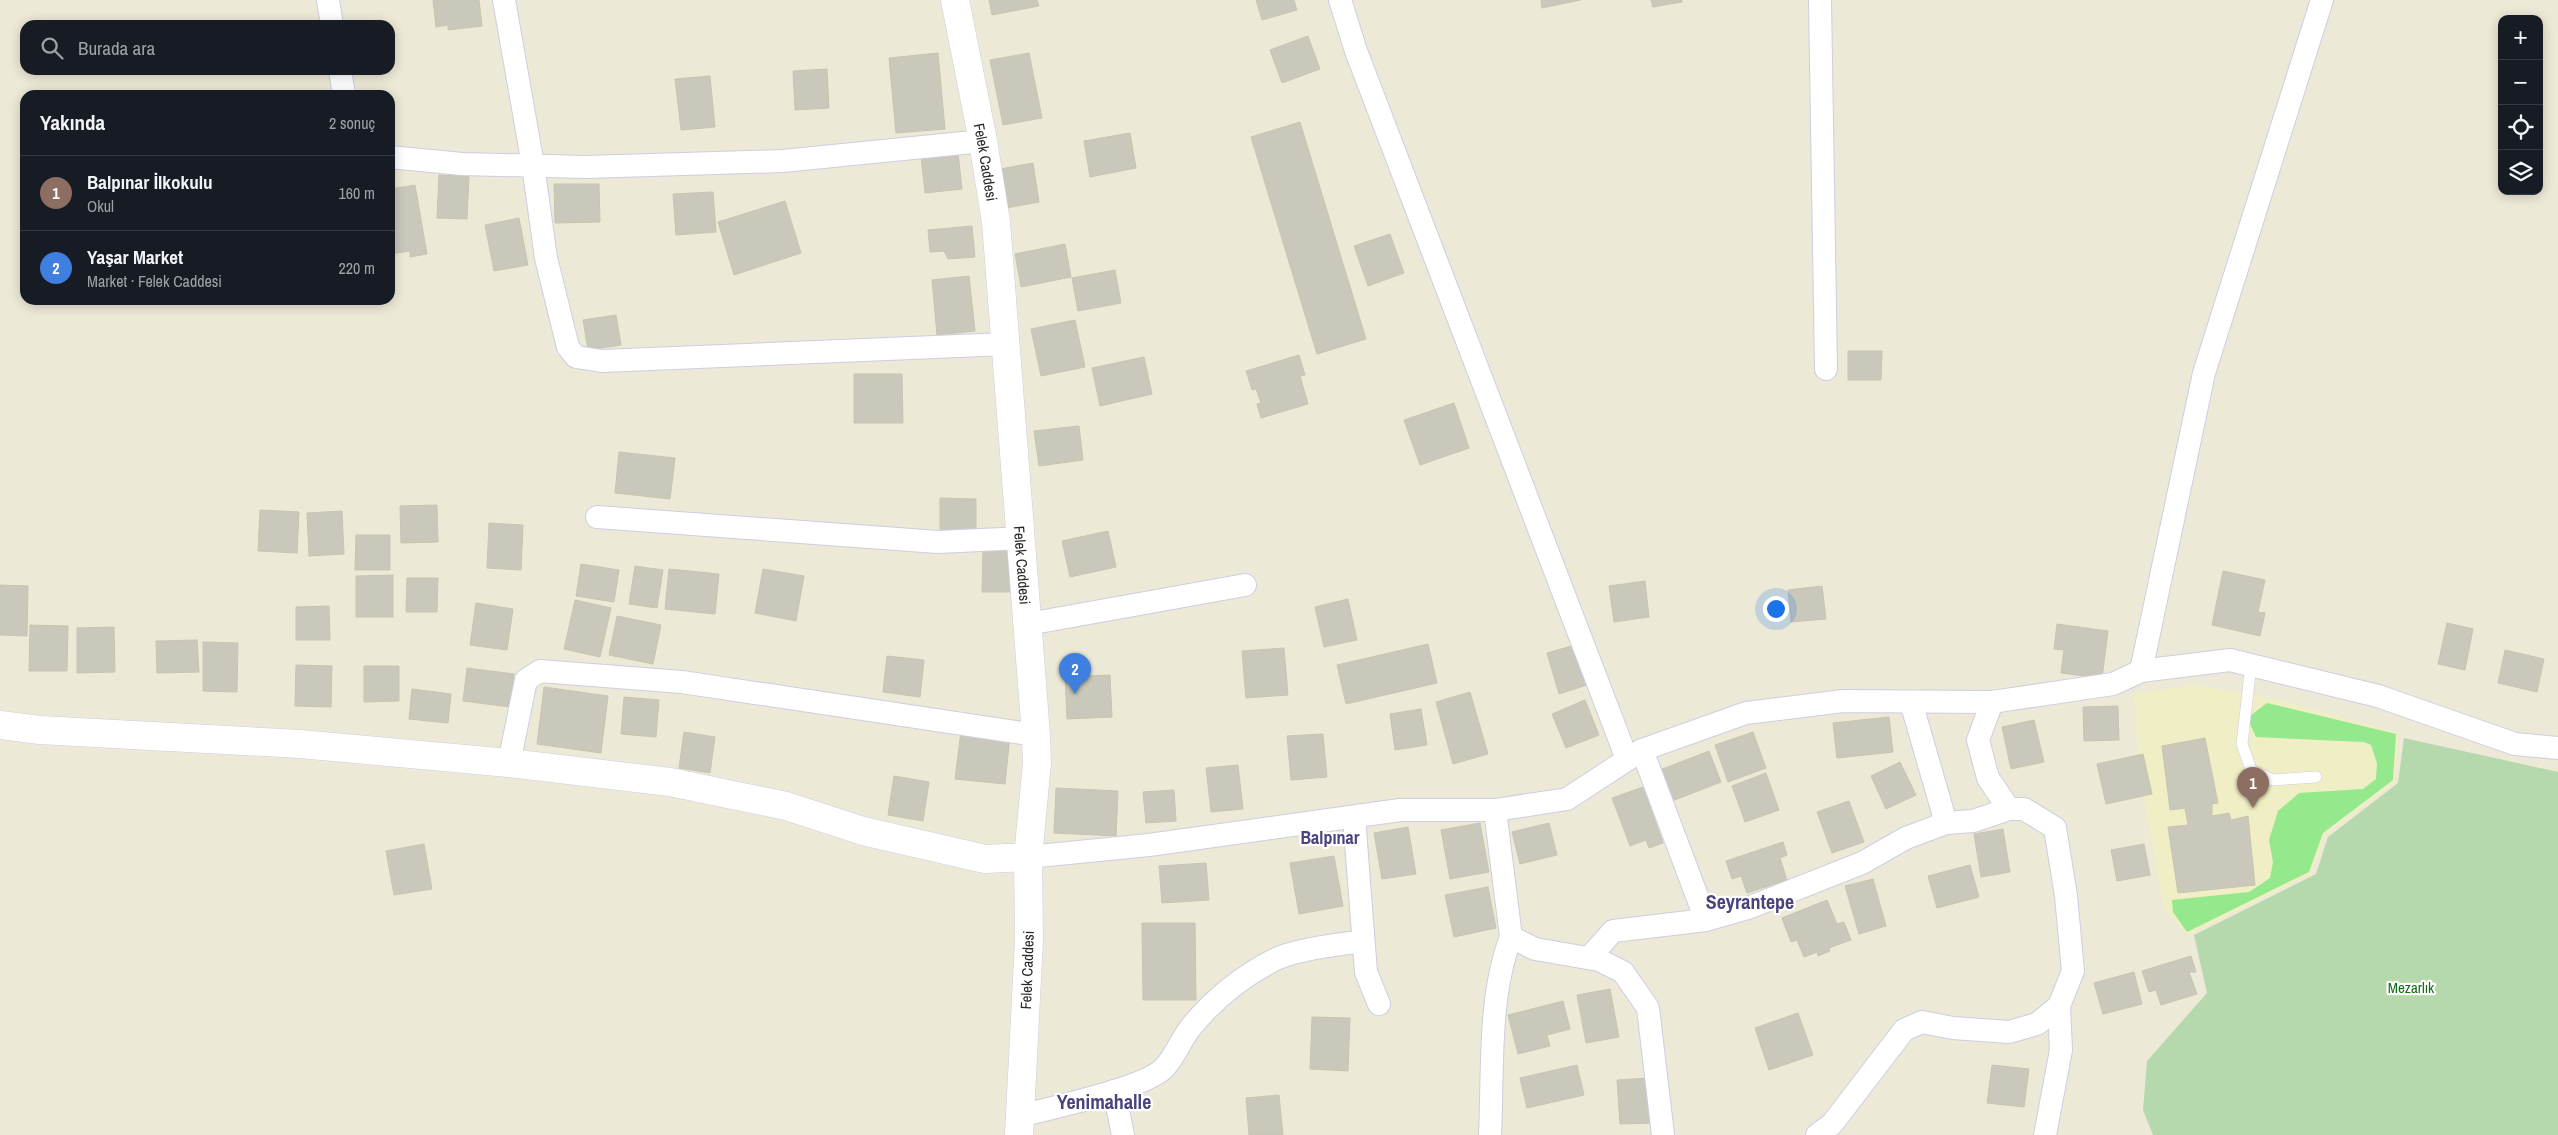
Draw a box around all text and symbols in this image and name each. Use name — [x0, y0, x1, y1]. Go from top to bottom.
map controls — [2498, 15, 2543, 195]
button: + — [2498, 15, 2543, 60]
search box — [20, 20, 395, 75]
icon: search — [38, 34, 66, 62]
text: Burada ara — [78, 35, 155, 61]
button: − — [2498, 60, 2543, 105]
button: locate — [2498, 105, 2543, 150]
text: Yakında — [40, 108, 105, 137]
text: 2 sonuç — [329, 112, 375, 134]
street label: Felek Caddesi — [969, 121, 1003, 203]
button: layers — [2498, 150, 2543, 195]
text: Balpınar İlkokulu — [87, 169, 213, 195]
text: 1 — [52, 182, 60, 204]
text: 160 m — [339, 182, 375, 204]
text: Okul — [87, 195, 114, 217]
text: Yaşar Market — [87, 244, 183, 270]
text: 2 — [52, 257, 60, 279]
text: 220 m — [339, 257, 375, 279]
text: Market · Felek Caddesi — [87, 270, 222, 292]
street label: Felek Caddesi — [1009, 525, 1036, 605]
your location — [1763, 596, 1789, 622]
pin: 2 — [1059, 653, 1091, 694]
pin: 1 — [2237, 767, 2269, 808]
district label: Balpınar — [1300, 825, 1360, 850]
district label: Seyrantepe — [1706, 888, 1794, 915]
street label: Felek Caddesi — [1015, 930, 1039, 1010]
park label: Mezarlık — [2388, 977, 2435, 998]
district label: Yenimahalle — [1057, 1088, 1151, 1115]

